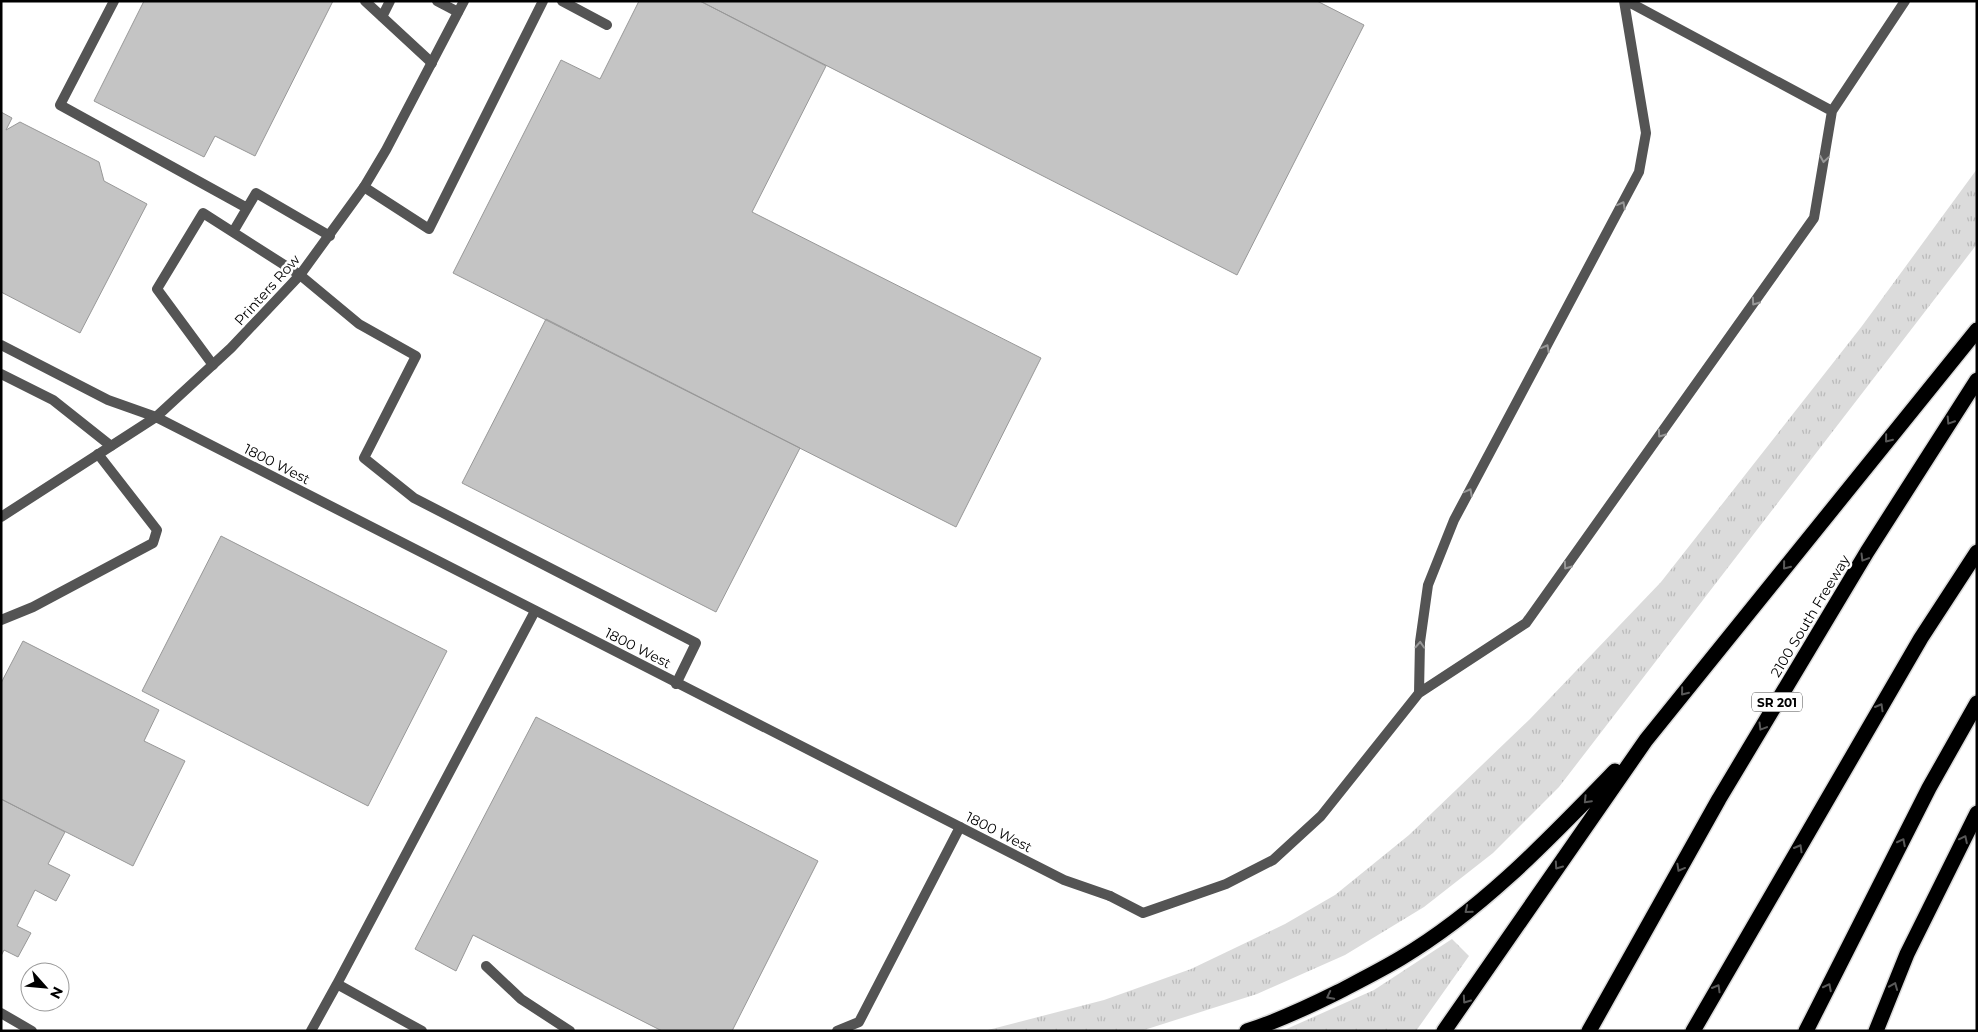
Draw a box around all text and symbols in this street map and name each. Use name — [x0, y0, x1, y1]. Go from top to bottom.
one-way arrow — [1820, 154, 1830, 163]
one-way arrow — [1616, 201, 1626, 210]
street label: Printers Row — [230, 250, 304, 329]
one-way arrow — [1752, 296, 1761, 305]
one-way arrow — [1540, 344, 1550, 353]
one-way arrow — [1947, 415, 1956, 424]
one-way arrow — [1658, 428, 1667, 438]
one-way arrow — [1884, 434, 1893, 443]
street label: 1800 West — [241, 440, 313, 488]
one-way arrow — [1463, 488, 1473, 497]
street label: 2100 South Freeway — [1766, 551, 1854, 680]
one-way arrow — [1860, 553, 1870, 562]
one-way arrow — [1783, 560, 1791, 569]
one-way arrow — [1564, 561, 1573, 570]
street label: 1800 West — [602, 624, 674, 672]
one-way arrow — [1415, 640, 1425, 648]
one-way arrow — [1680, 687, 1689, 696]
road number: SR 201 — [1752, 692, 1802, 712]
one-way arrow — [1874, 704, 1884, 713]
one-way arrow — [1758, 722, 1768, 731]
one-way arrow — [1584, 794, 1593, 803]
street label: 1800 West — [963, 808, 1035, 856]
one-way arrow — [1958, 835, 1968, 844]
one-way arrow — [1896, 839, 1906, 848]
one-way arrow — [1792, 844, 1802, 853]
one-way arrow — [1555, 860, 1564, 870]
one-way arrow — [1676, 862, 1686, 871]
one-way arrow — [1465, 904, 1474, 912]
north arrow — [20, 962, 70, 1012]
one-way arrow — [1888, 982, 1898, 991]
one-way arrow — [1822, 983, 1832, 992]
text: N — [46, 984, 67, 1002]
one-way arrow — [1711, 985, 1721, 994]
one-way arrow — [1326, 989, 1335, 1000]
one-way arrow — [1463, 994, 1472, 1004]

